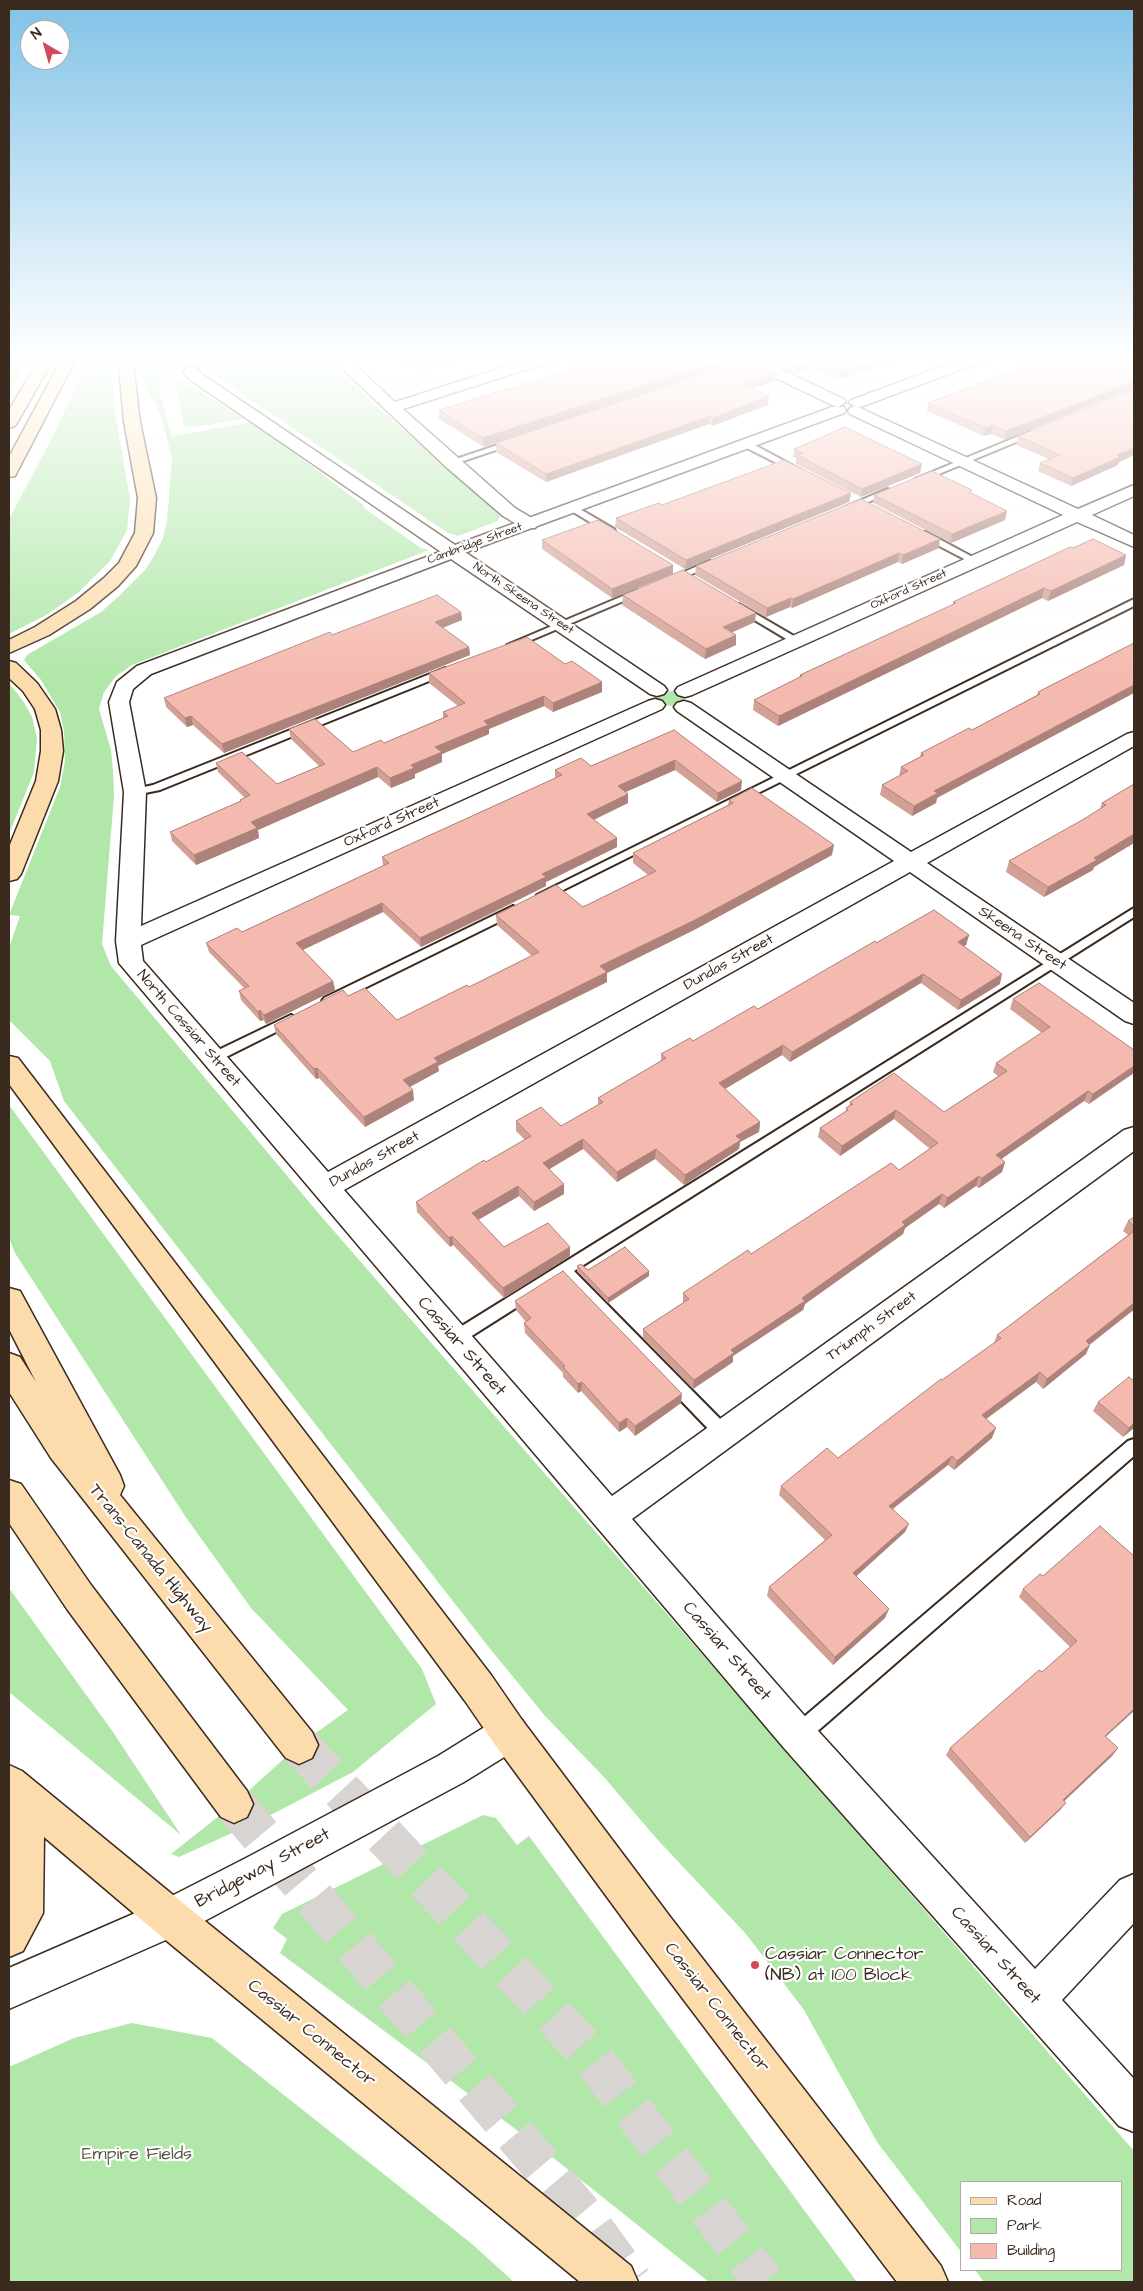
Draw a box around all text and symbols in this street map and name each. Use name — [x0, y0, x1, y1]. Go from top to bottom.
north arrow — [20, 20, 70, 70]
text: N — [27, 23, 46, 45]
street label: Cambridge Street — [426, 520, 524, 568]
street label: North Skeena Street — [470, 560, 576, 638]
street label: Oxford Street — [869, 567, 949, 613]
street label: Oxford Street — [341, 794, 443, 852]
street label: Skeena Street — [974, 903, 1070, 975]
street label: Dundas Street — [681, 931, 777, 995]
street label: North Cassiar Street — [132, 967, 244, 1091]
street label: Dundas Street — [327, 1128, 423, 1192]
street label: Triumph Street — [823, 1288, 921, 1366]
street label: Cassiar Street — [412, 1293, 510, 1401]
street label: Trans-Canada Highway — [83, 1480, 217, 1638]
street label: Cassiar Street — [677, 1598, 775, 1706]
street label: Bridgeway Street — [192, 1824, 334, 1914]
street label: Cassiar Street — [945, 1903, 1045, 2009]
street label: Cassiar Connector — [659, 1939, 773, 2077]
place label: Cassiar Connector (NB) at 100 Block — [765, 1944, 923, 1986]
marker: Cassiar Connector (NB) at 100 Block — [749, 1959, 761, 1971]
street label: Cassiar Connector — [243, 1976, 379, 2092]
park label: Empire Fields — [82, 2144, 192, 2166]
legend — [960, 2181, 1123, 2271]
text: Road — [1007, 2190, 1041, 2211]
text: Park — [1007, 2215, 1042, 2236]
text: Building — [1007, 2240, 1055, 2261]

